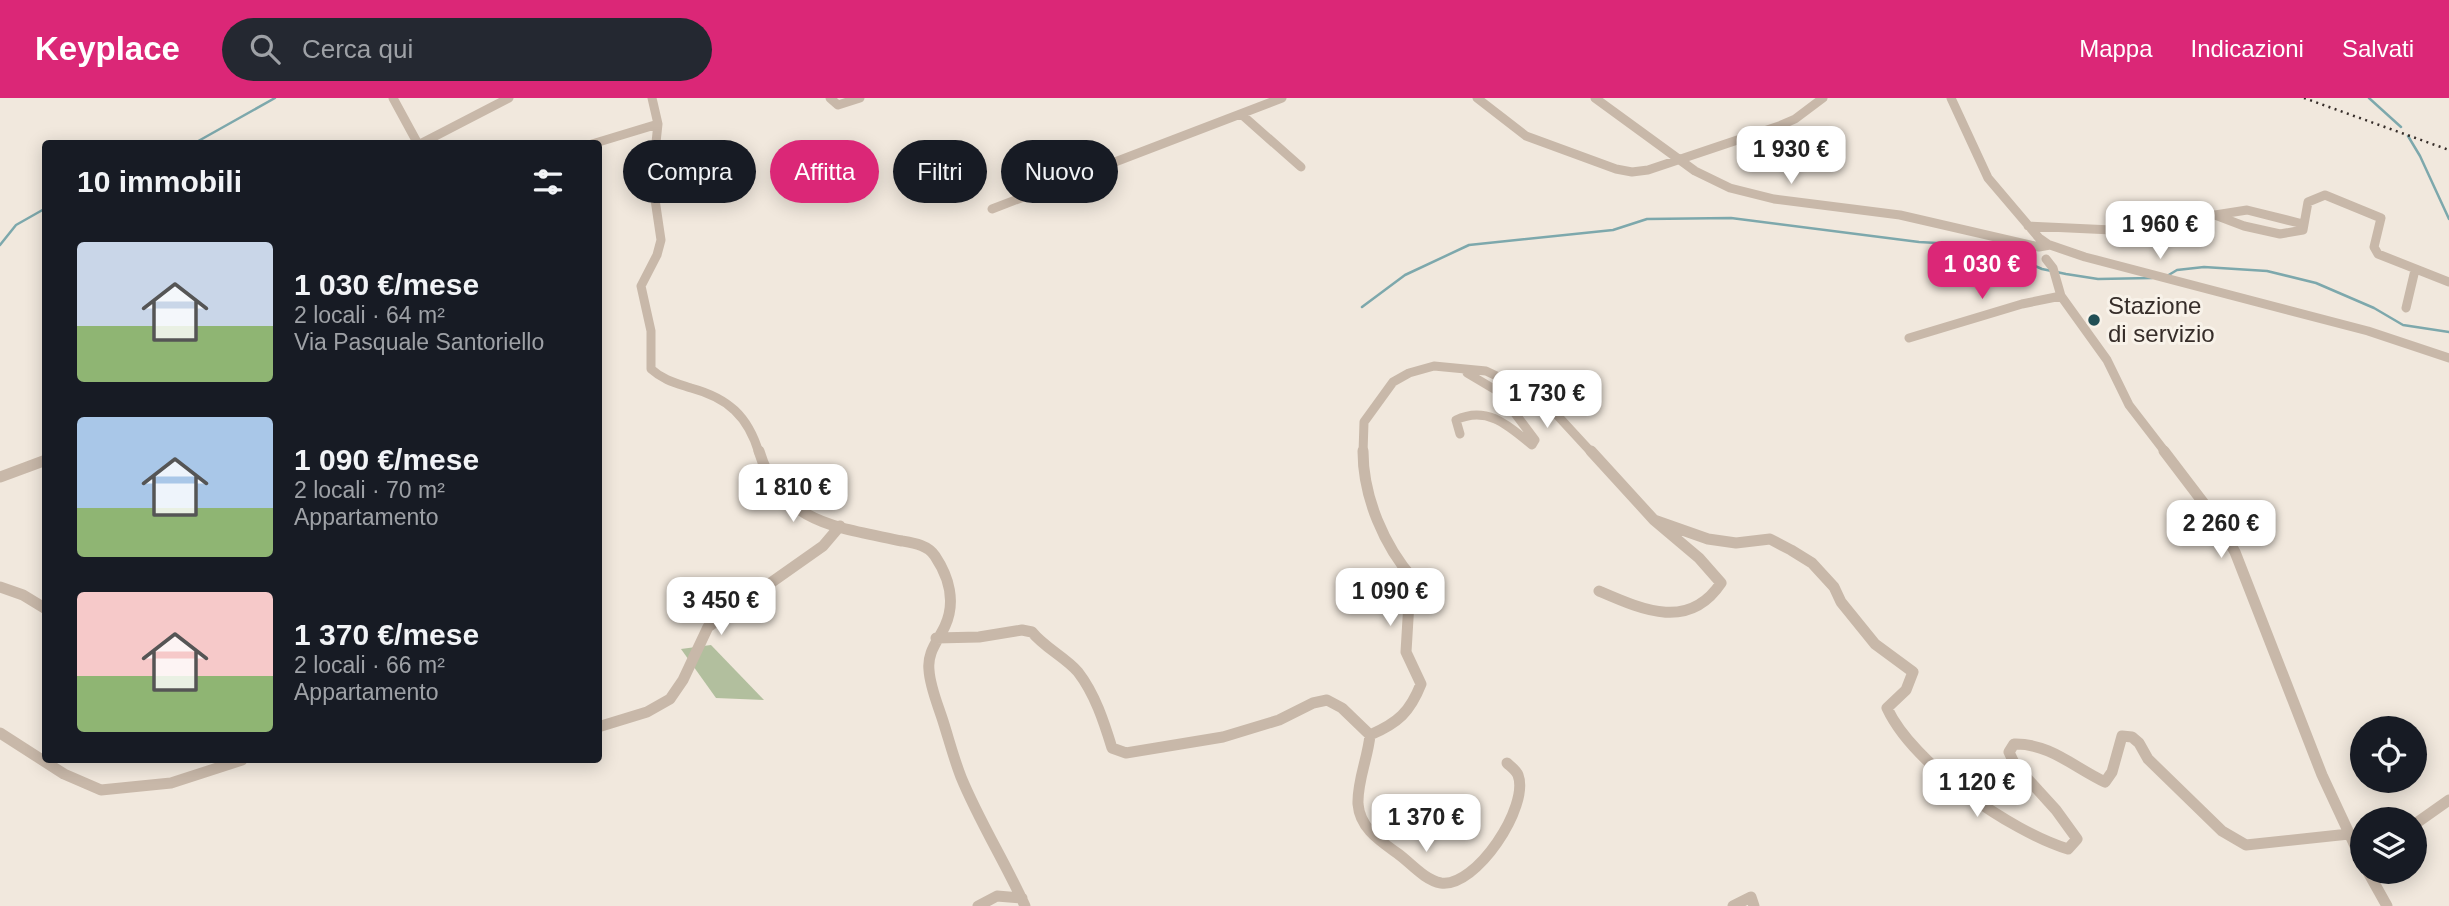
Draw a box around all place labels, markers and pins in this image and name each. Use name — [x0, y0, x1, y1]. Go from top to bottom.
pin: 1 930 € — [1726, 126, 1856, 186]
pin: 1 960 € — [2095, 202, 2225, 261]
pin: 1 030 € — [1917, 242, 2047, 301]
place label: Stazione di servizio — [2108, 292, 2215, 347]
marker: Stazione di servizio — [2086, 312, 2102, 328]
pin: 1 730 € — [1482, 370, 1612, 430]
pin: 1 810 € — [728, 464, 858, 524]
pin: 2 260 € — [2156, 500, 2286, 560]
pin: 1 090 € — [1325, 568, 1455, 628]
pin: 3 450 € — [656, 578, 786, 637]
pin: 1 120 € — [1912, 760, 2042, 819]
pin: 1 370 € — [1361, 794, 1491, 854]

